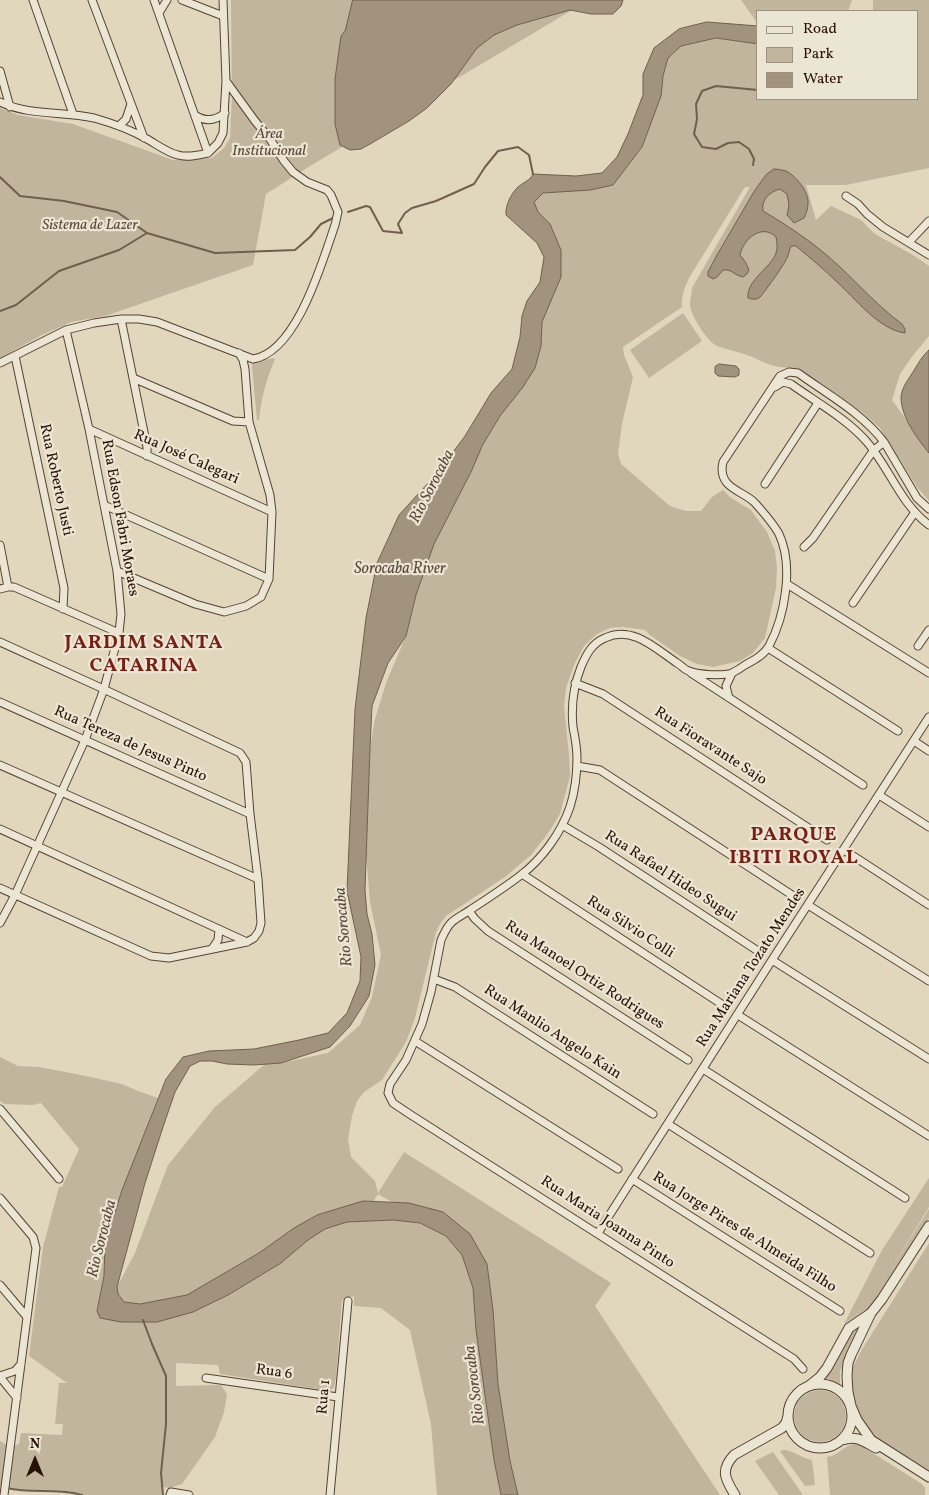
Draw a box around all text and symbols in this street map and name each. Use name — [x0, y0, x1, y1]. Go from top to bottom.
legend — [756, 10, 919, 100]
text: Road — [803, 19, 837, 40]
text: Park — [803, 44, 834, 65]
text: Water — [803, 69, 843, 90]
park label: Área Institucional — [232, 126, 306, 161]
park label: Sistema de Lazer — [42, 217, 138, 235]
street label: Rua Roberto Justi — [34, 422, 76, 538]
street label: Rua José Calegari — [131, 427, 241, 489]
street label: Rua Edson Fabri Moraes — [96, 438, 142, 598]
water label: Rio Sorocaba — [406, 447, 460, 527]
water label: Sorocaba River — [354, 560, 446, 580]
district label: JARDIM SANTA CATARINA — [63, 632, 225, 679]
street label: Rua Tereza de Jesus Pinto — [51, 703, 209, 787]
street label: Rua Fioravante Sajo — [650, 704, 770, 790]
district label: PARQUE IBITI ROYAL — [728, 824, 860, 871]
street label: Rua Rafael Hideo Sugui — [601, 828, 739, 926]
street label: Rua Mariana Tozato Mendes — [694, 885, 810, 1051]
water label: Rio Sorocaba — [332, 886, 358, 968]
street label: Rua Silvio Colli — [583, 893, 677, 963]
street label: Rua Manoel Ortiz Rodrigues — [501, 918, 667, 1034]
street label: Rua Manlio Angelo Kain — [480, 982, 624, 1084]
street label: Rua Jorge Pires de Almeida Filho — [649, 1169, 839, 1297]
street label: Rua Maria Joanna Pinto — [537, 1173, 677, 1273]
water label: Rio Sorocaba — [84, 1198, 122, 1280]
water label: Rio Sorocaba — [462, 1344, 490, 1426]
street label: Rua 6 — [255, 1362, 293, 1384]
street label: Rua 1 — [315, 1379, 335, 1415]
north arrow — [10, 1435, 60, 1485]
text: N — [30, 1435, 40, 1454]

